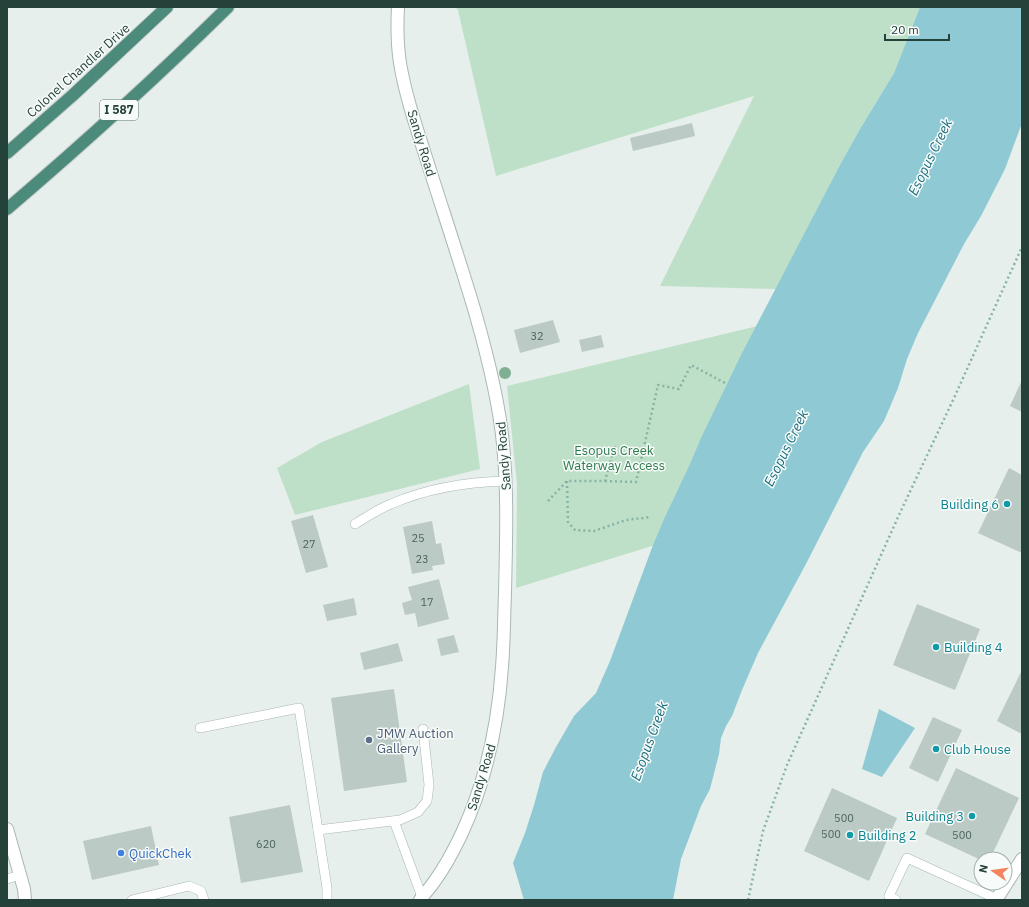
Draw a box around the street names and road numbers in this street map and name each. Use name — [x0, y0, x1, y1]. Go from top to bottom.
street label: Colonel Chandler Drive — [23, 19, 134, 121]
road number: I 587 — [100, 100, 138, 120]
street label: Sandy Road — [403, 108, 440, 179]
street label: Sandy Road — [492, 421, 515, 491]
street label: Sandy Road — [463, 742, 500, 813]

